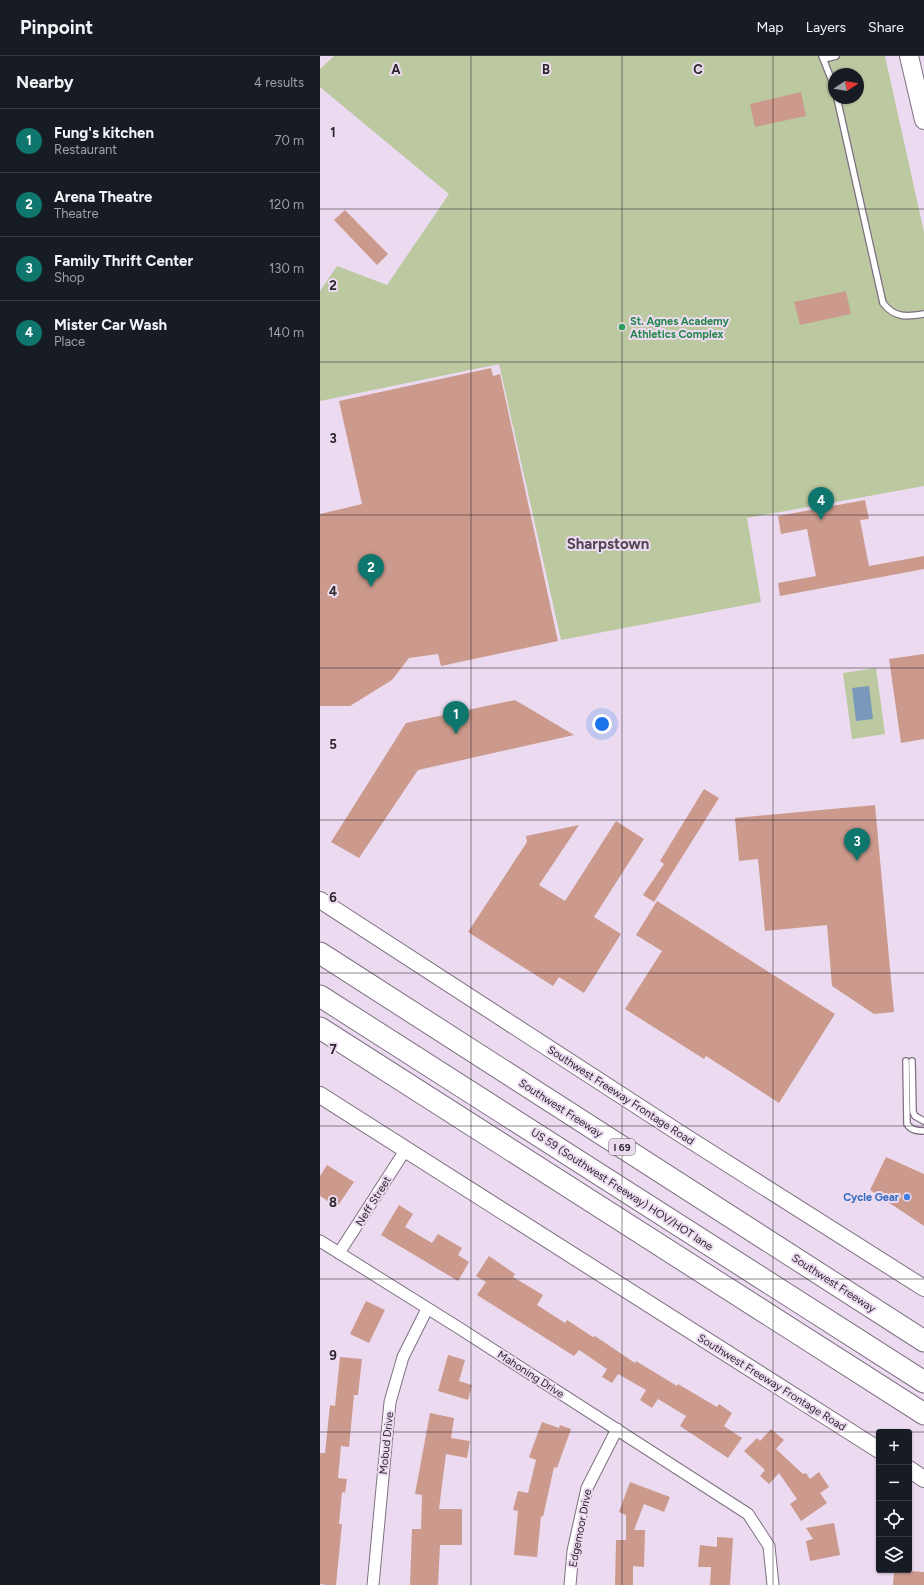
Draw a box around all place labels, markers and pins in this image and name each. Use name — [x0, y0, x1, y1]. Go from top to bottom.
place label: St. Agnes Academy Athletics Complex — [630, 315, 730, 341]
marker: St. Agnes Academy Athletics Complex — [617, 322, 627, 332]
pin: 4 — [808, 487, 834, 520]
pin: 2 — [358, 554, 384, 587]
pin: 1 — [443, 701, 469, 734]
pin: 3 — [844, 828, 870, 861]
place label: Cycle Gear — [843, 1191, 900, 1204]
marker: Cycle Gear — [902, 1192, 912, 1202]

